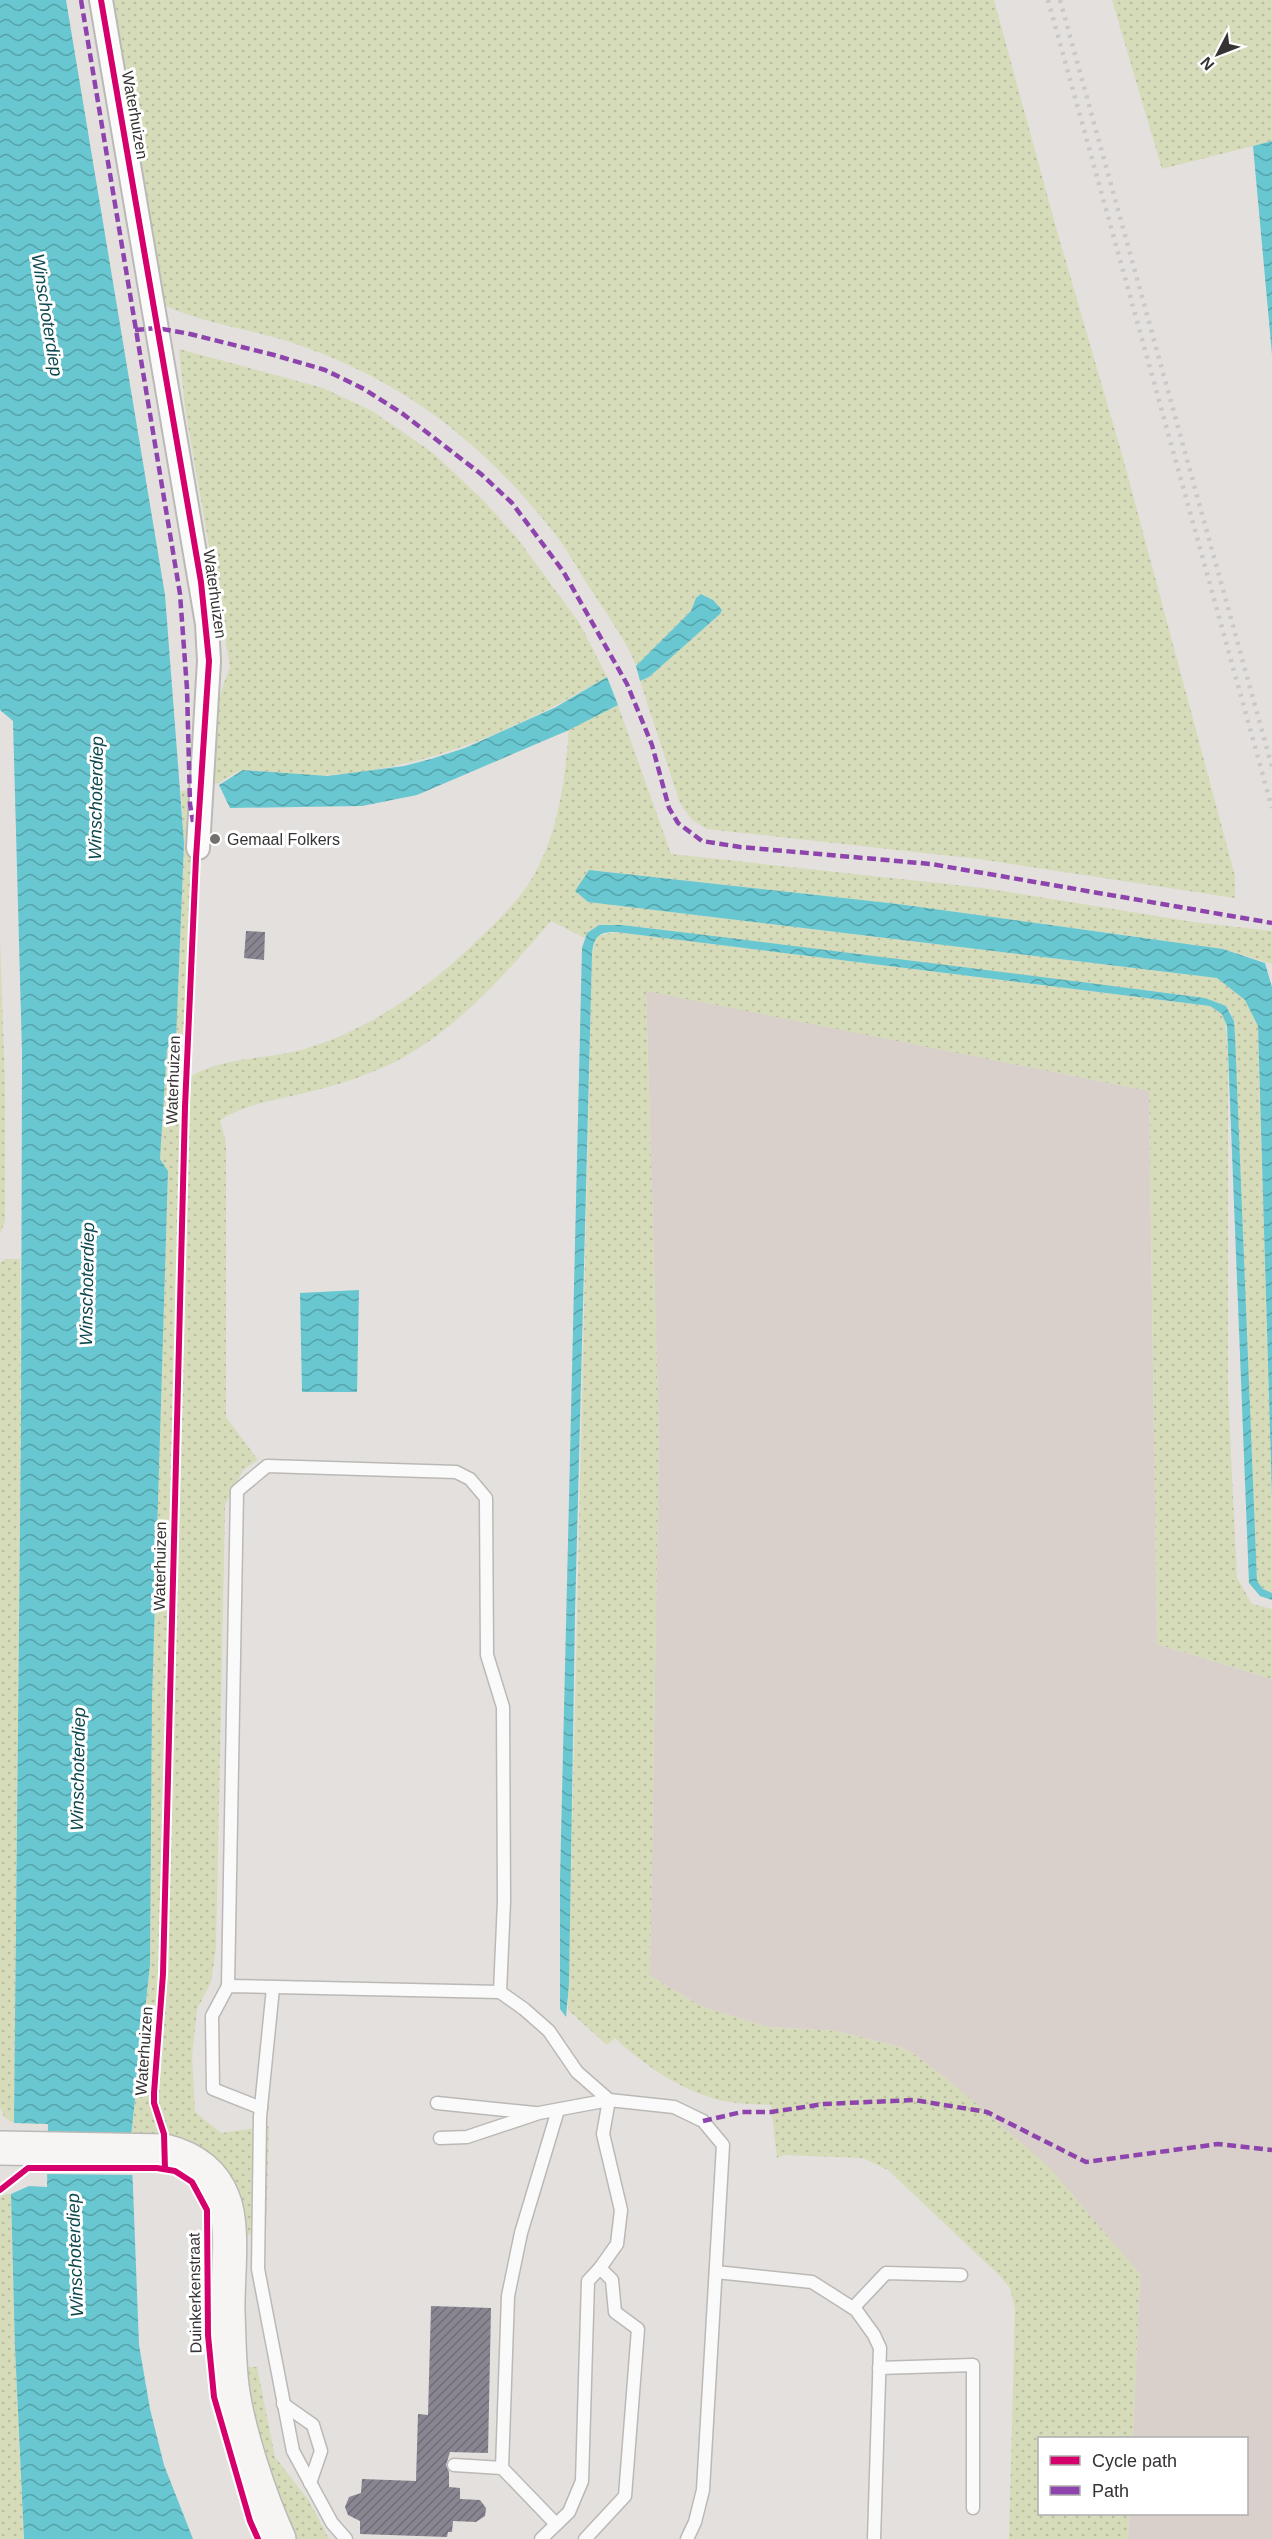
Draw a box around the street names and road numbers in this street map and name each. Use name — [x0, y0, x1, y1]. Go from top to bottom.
street label: Waterhuizen — [119, 70, 151, 160]
street label: Waterhuizen — [200, 549, 230, 639]
street label: Waterhuizen — [163, 1035, 183, 1125]
street label: Waterhuizen — [151, 1521, 169, 1611]
street label: Waterhuizen — [132, 2006, 156, 2096]
street label: Duinkerkenstraat — [185, 2232, 205, 2354]

